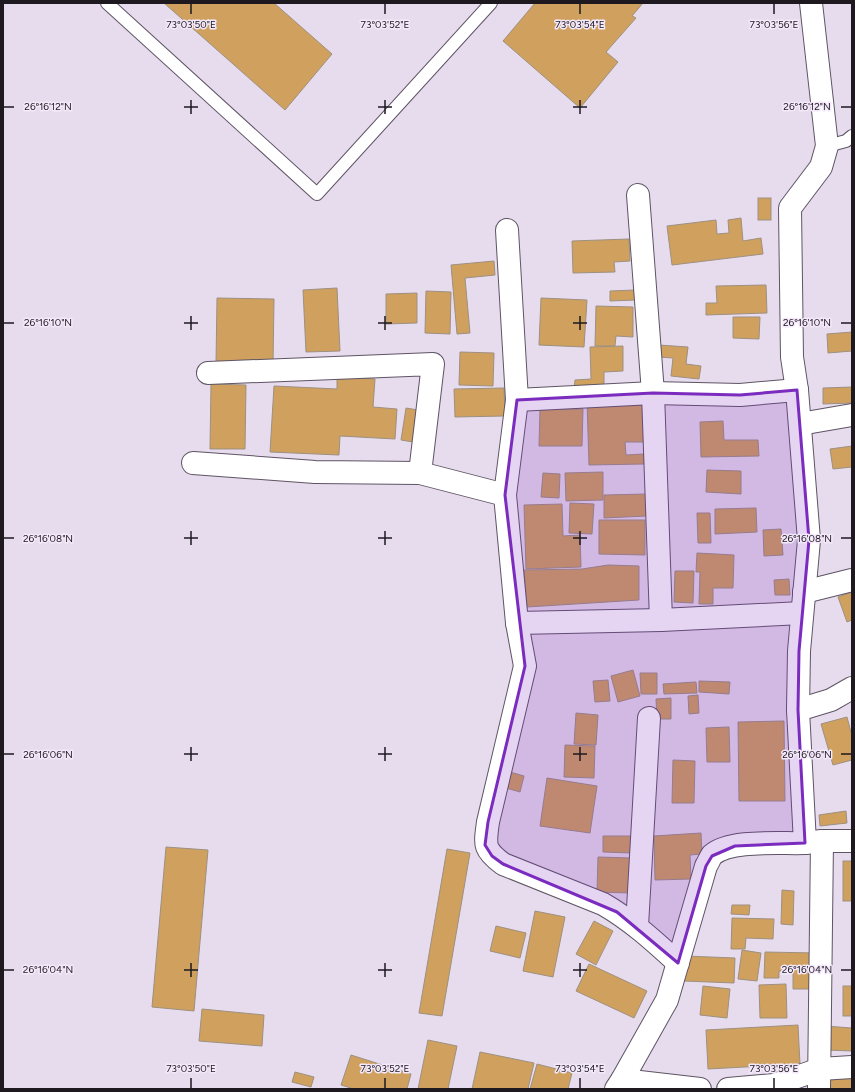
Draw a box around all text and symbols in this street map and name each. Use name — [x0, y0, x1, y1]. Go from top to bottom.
text: 73°03'50"E — [166, 18, 216, 31]
text: 73°03'52"E — [361, 18, 409, 31]
text: 73°03'54"E — [555, 18, 605, 31]
text: 73°03'56"E — [750, 18, 799, 31]
text: 26°16'12"N — [24, 100, 72, 113]
text: 26°16'12"N — [783, 100, 831, 113]
text: 26°16'10"N — [24, 316, 72, 329]
text: 26°16'10"N — [783, 316, 831, 329]
text: 26°16'08"N — [23, 532, 73, 545]
text: 26°16'08"N — [782, 532, 832, 545]
text: 26°16'06"N — [23, 748, 73, 761]
text: 26°16'06"N — [782, 748, 832, 761]
text: 26°16'04"N — [23, 963, 73, 976]
text: 26°16'04"N — [782, 963, 832, 976]
text: 73°03'50"E — [166, 1062, 216, 1075]
text: 73°03'52"E — [361, 1062, 409, 1075]
text: 73°03'54"E — [555, 1062, 605, 1075]
text: 73°03'56"E — [750, 1062, 799, 1075]

